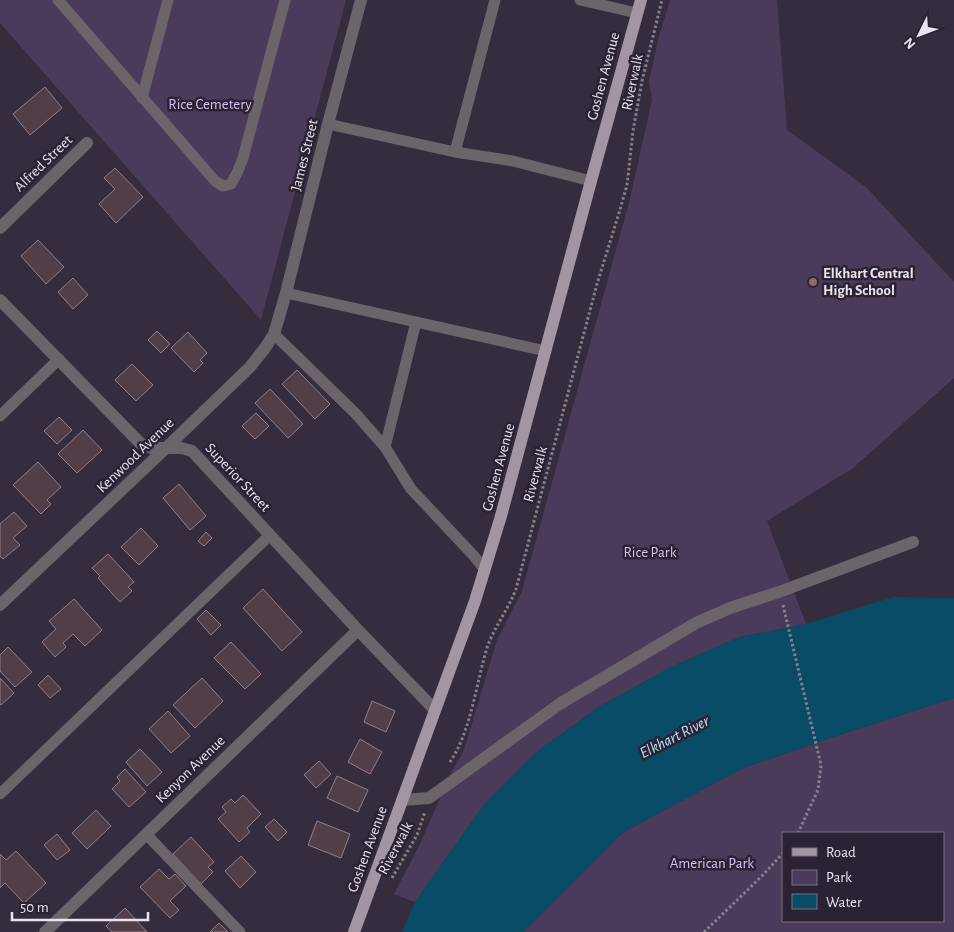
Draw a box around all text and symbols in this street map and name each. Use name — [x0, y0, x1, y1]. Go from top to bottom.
north arrow — [894, 10, 944, 60]
street label: Goshen Avenue — [585, 31, 622, 122]
text: N — [902, 35, 919, 51]
street label: Riverwalk — [619, 52, 646, 112]
park label: Rice Cemetery — [168, 97, 252, 112]
street label: James Street — [288, 118, 321, 193]
street label: Alfred Street — [11, 132, 75, 195]
place label: Elkhart Central High School — [823, 266, 914, 298]
marker: Elkhart Central High School — [807, 276, 819, 288]
street label: Kenwood Avenue — [94, 415, 177, 496]
street label: Goshen Avenue — [480, 422, 517, 513]
street label: Superior Street — [202, 440, 273, 515]
street label: Riverwalk — [521, 444, 550, 504]
park label: Rice Park — [623, 545, 677, 560]
water label: Elkhart River — [637, 712, 712, 761]
street label: Kenyon Avenue — [153, 733, 228, 806]
street label: Goshen Avenue — [345, 804, 390, 894]
street label: Riverwalk — [375, 819, 416, 877]
legend — [782, 832, 944, 922]
text: Road — [826, 845, 856, 860]
park label: American Park — [670, 856, 754, 871]
text: Park — [826, 870, 852, 885]
scale bar — [12, 890, 149, 922]
text: Water — [826, 895, 862, 910]
text: 50 m — [20, 900, 49, 915]

